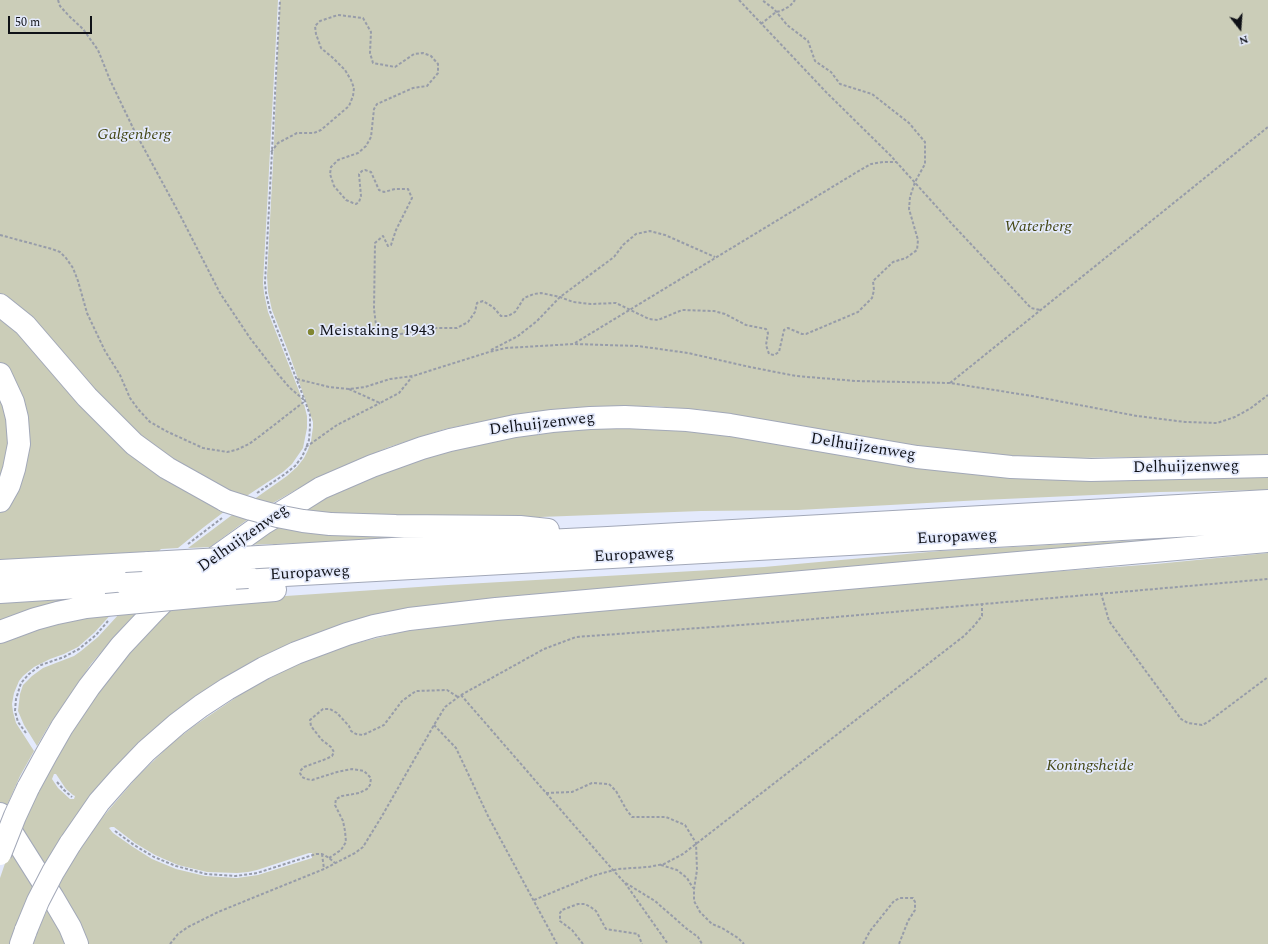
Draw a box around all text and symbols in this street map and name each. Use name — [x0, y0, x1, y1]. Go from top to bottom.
scale bar — [10, 8, 94, 34]
north arrow — [1220, 8, 1260, 48]
text: 50 m — [15, 13, 40, 32]
text: N — [1237, 31, 1250, 49]
park label: Galgenberg — [97, 126, 171, 146]
park label: Waterberg — [1004, 218, 1072, 238]
place label: Meistaking 1943 — [319, 322, 435, 342]
marker: Meistaking 1943 — [306, 327, 316, 337]
street label: Delhuijzenweg — [488, 409, 596, 441]
street label: Delhuijzenweg — [809, 430, 917, 466]
street label: Delhuijzenweg — [1133, 457, 1239, 479]
street label: Delhuijzenweg — [195, 501, 293, 577]
street label: Europaweg — [917, 526, 997, 550]
street label: Europaweg — [594, 544, 674, 568]
street label: Europaweg — [270, 562, 350, 586]
park label: Koningsheide — [1046, 757, 1134, 777]

